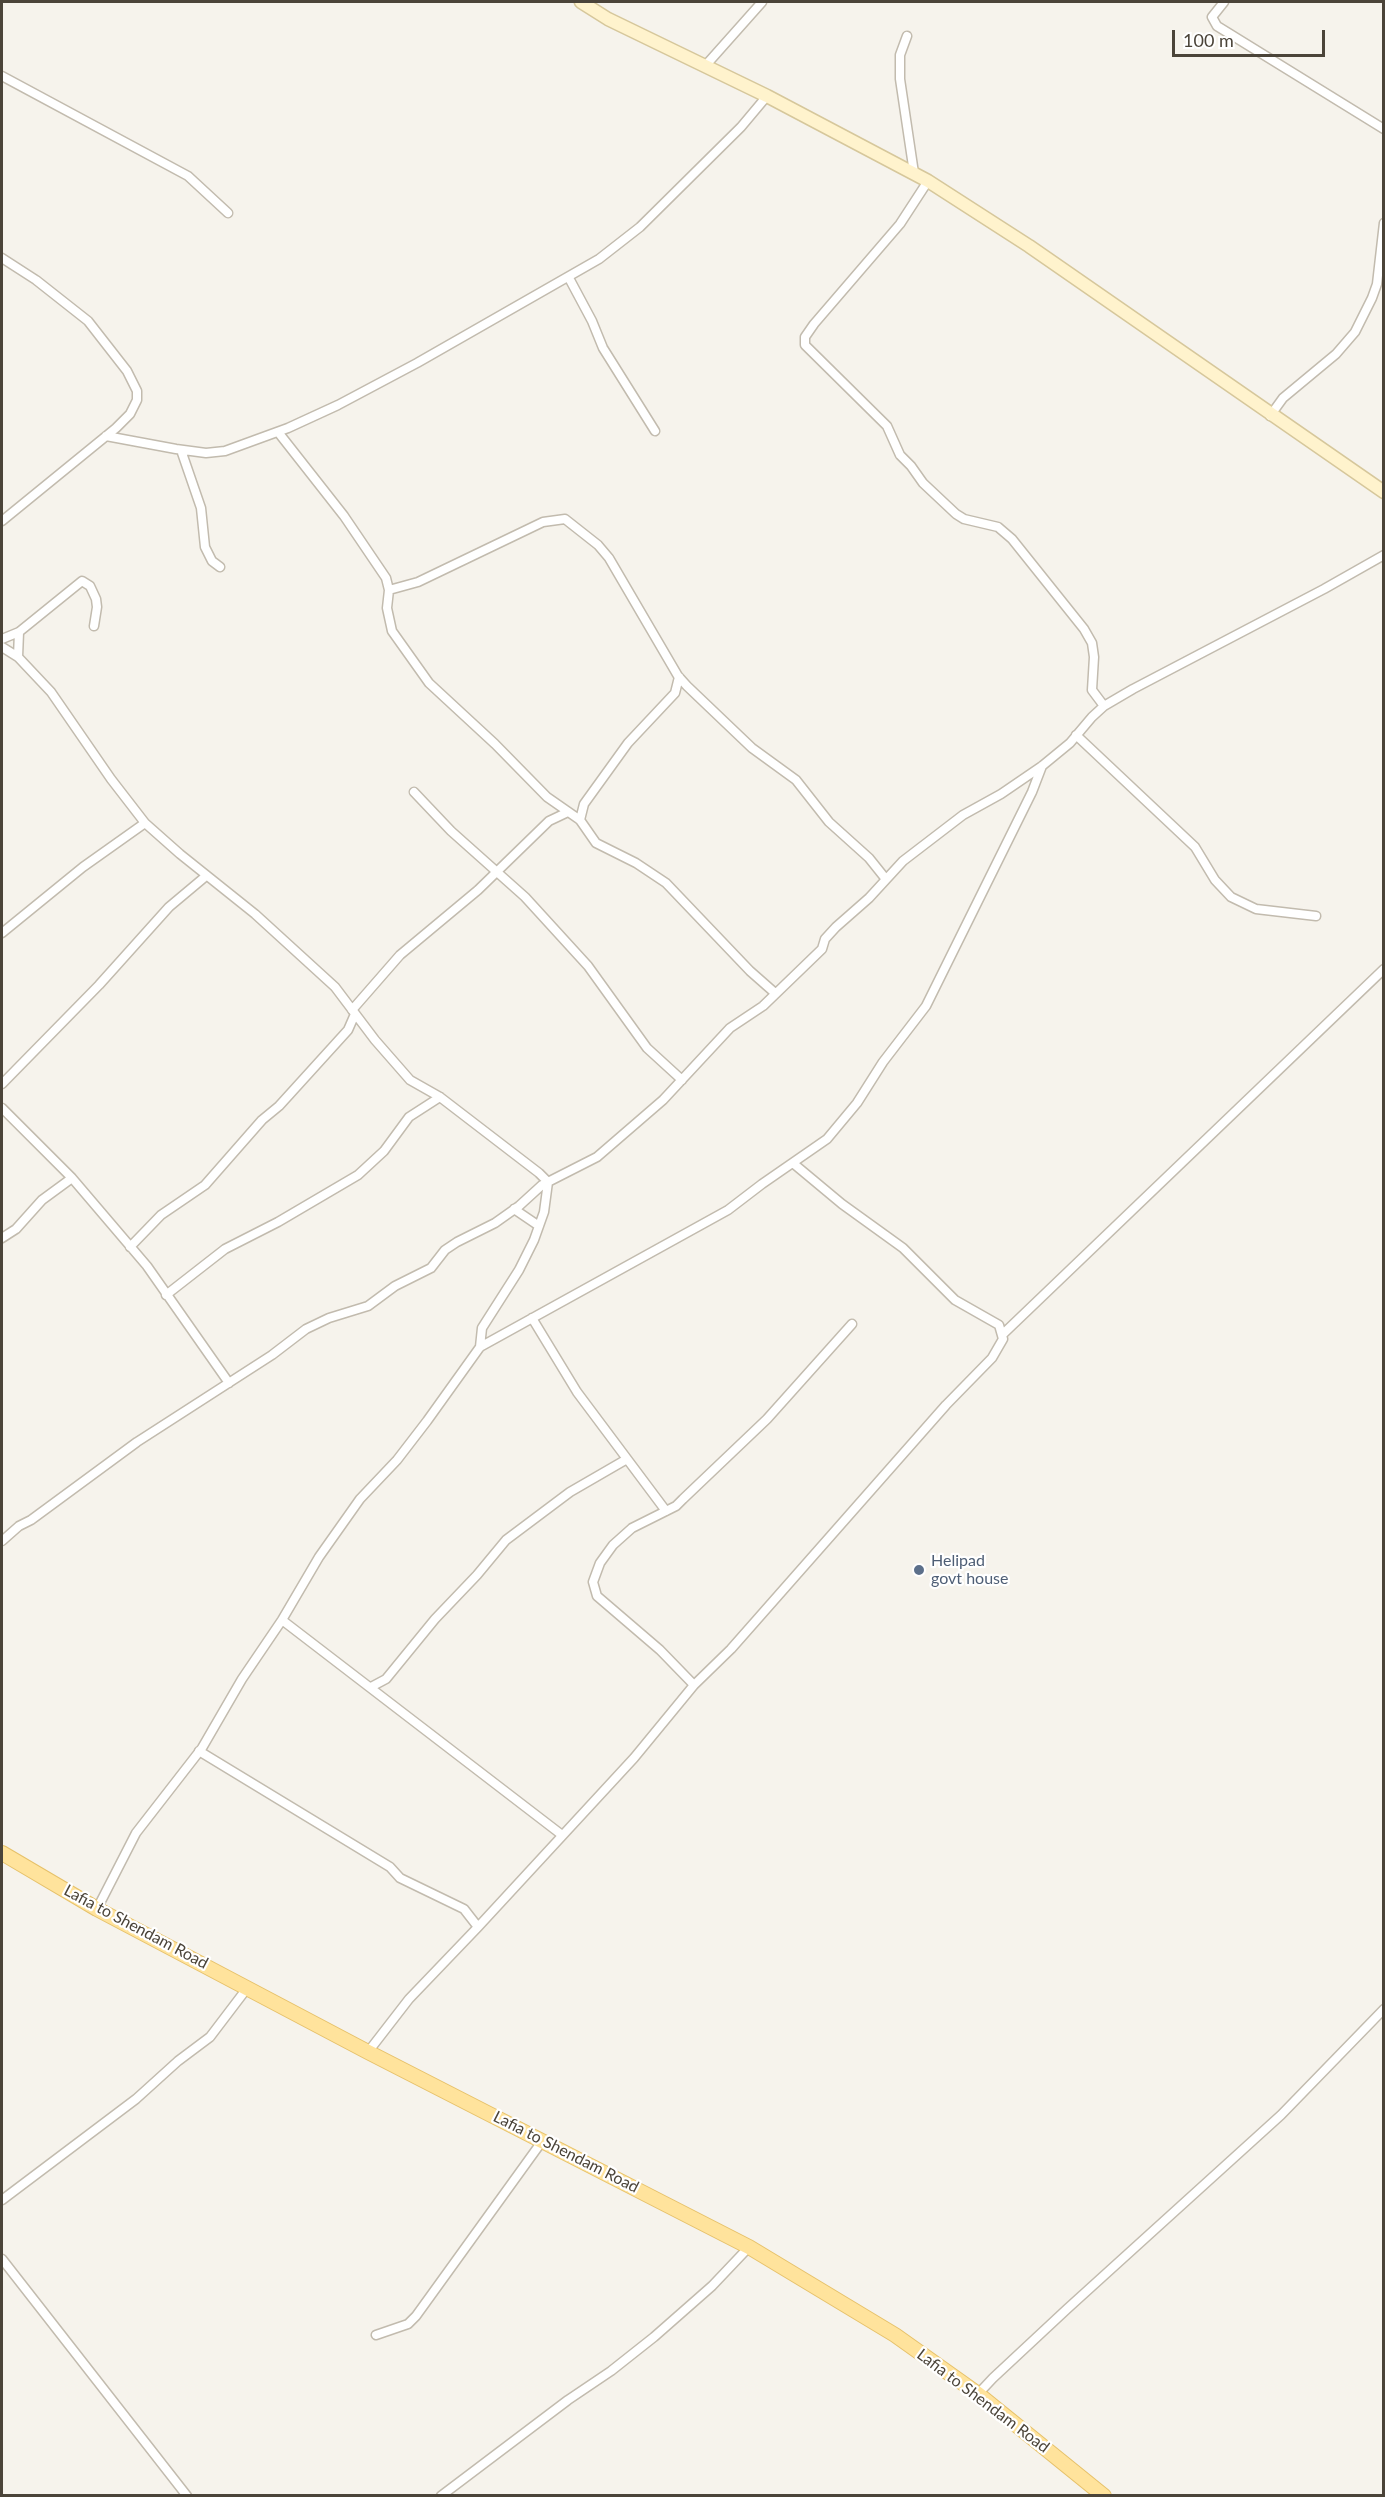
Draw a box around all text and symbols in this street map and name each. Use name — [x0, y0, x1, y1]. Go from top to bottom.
scale bar — [1175, 18, 1328, 56]
text: 100 m — [1183, 29, 1234, 51]
place label: Helipad govt house — [931, 1551, 1008, 1589]
marker: Helipad govt house — [912, 1563, 926, 1577]
street label: Lafia to Shendam Road — [61, 1881, 211, 1973]
street label: Lafia to Shendam Road — [490, 2107, 642, 2197]
street label: Lafia to Shendam Road — [913, 2345, 1053, 2457]

